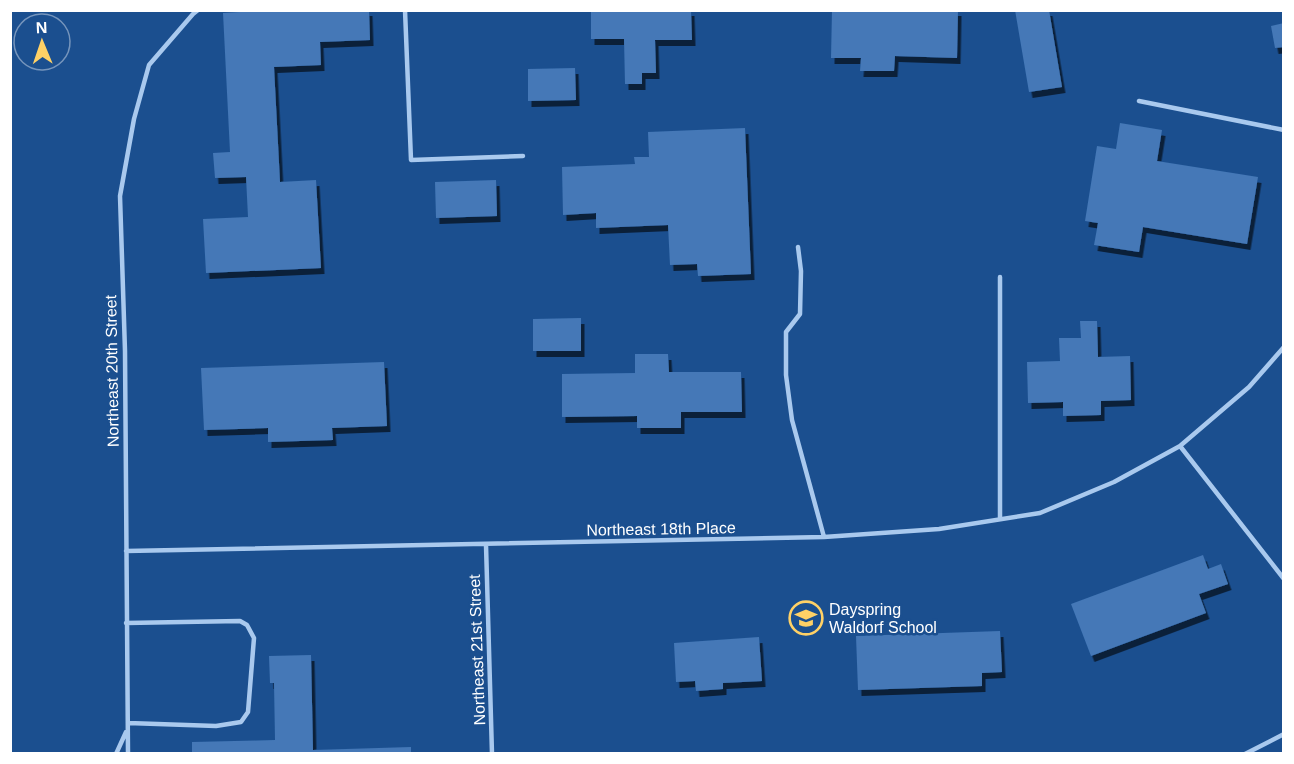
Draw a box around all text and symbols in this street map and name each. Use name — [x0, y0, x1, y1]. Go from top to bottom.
north arrow — [12, 12, 72, 72]
text: N — [35, 19, 48, 36]
street label: Northeast 20th Street — [102, 294, 122, 447]
street label: Northeast 18th Place — [586, 519, 736, 539]
street label: Northeast 21st Street — [466, 574, 488, 726]
school or university icon: Dayspring Waldorf School — [788, 600, 824, 636]
place label: Dayspring Waldorf School — [829, 601, 937, 636]

